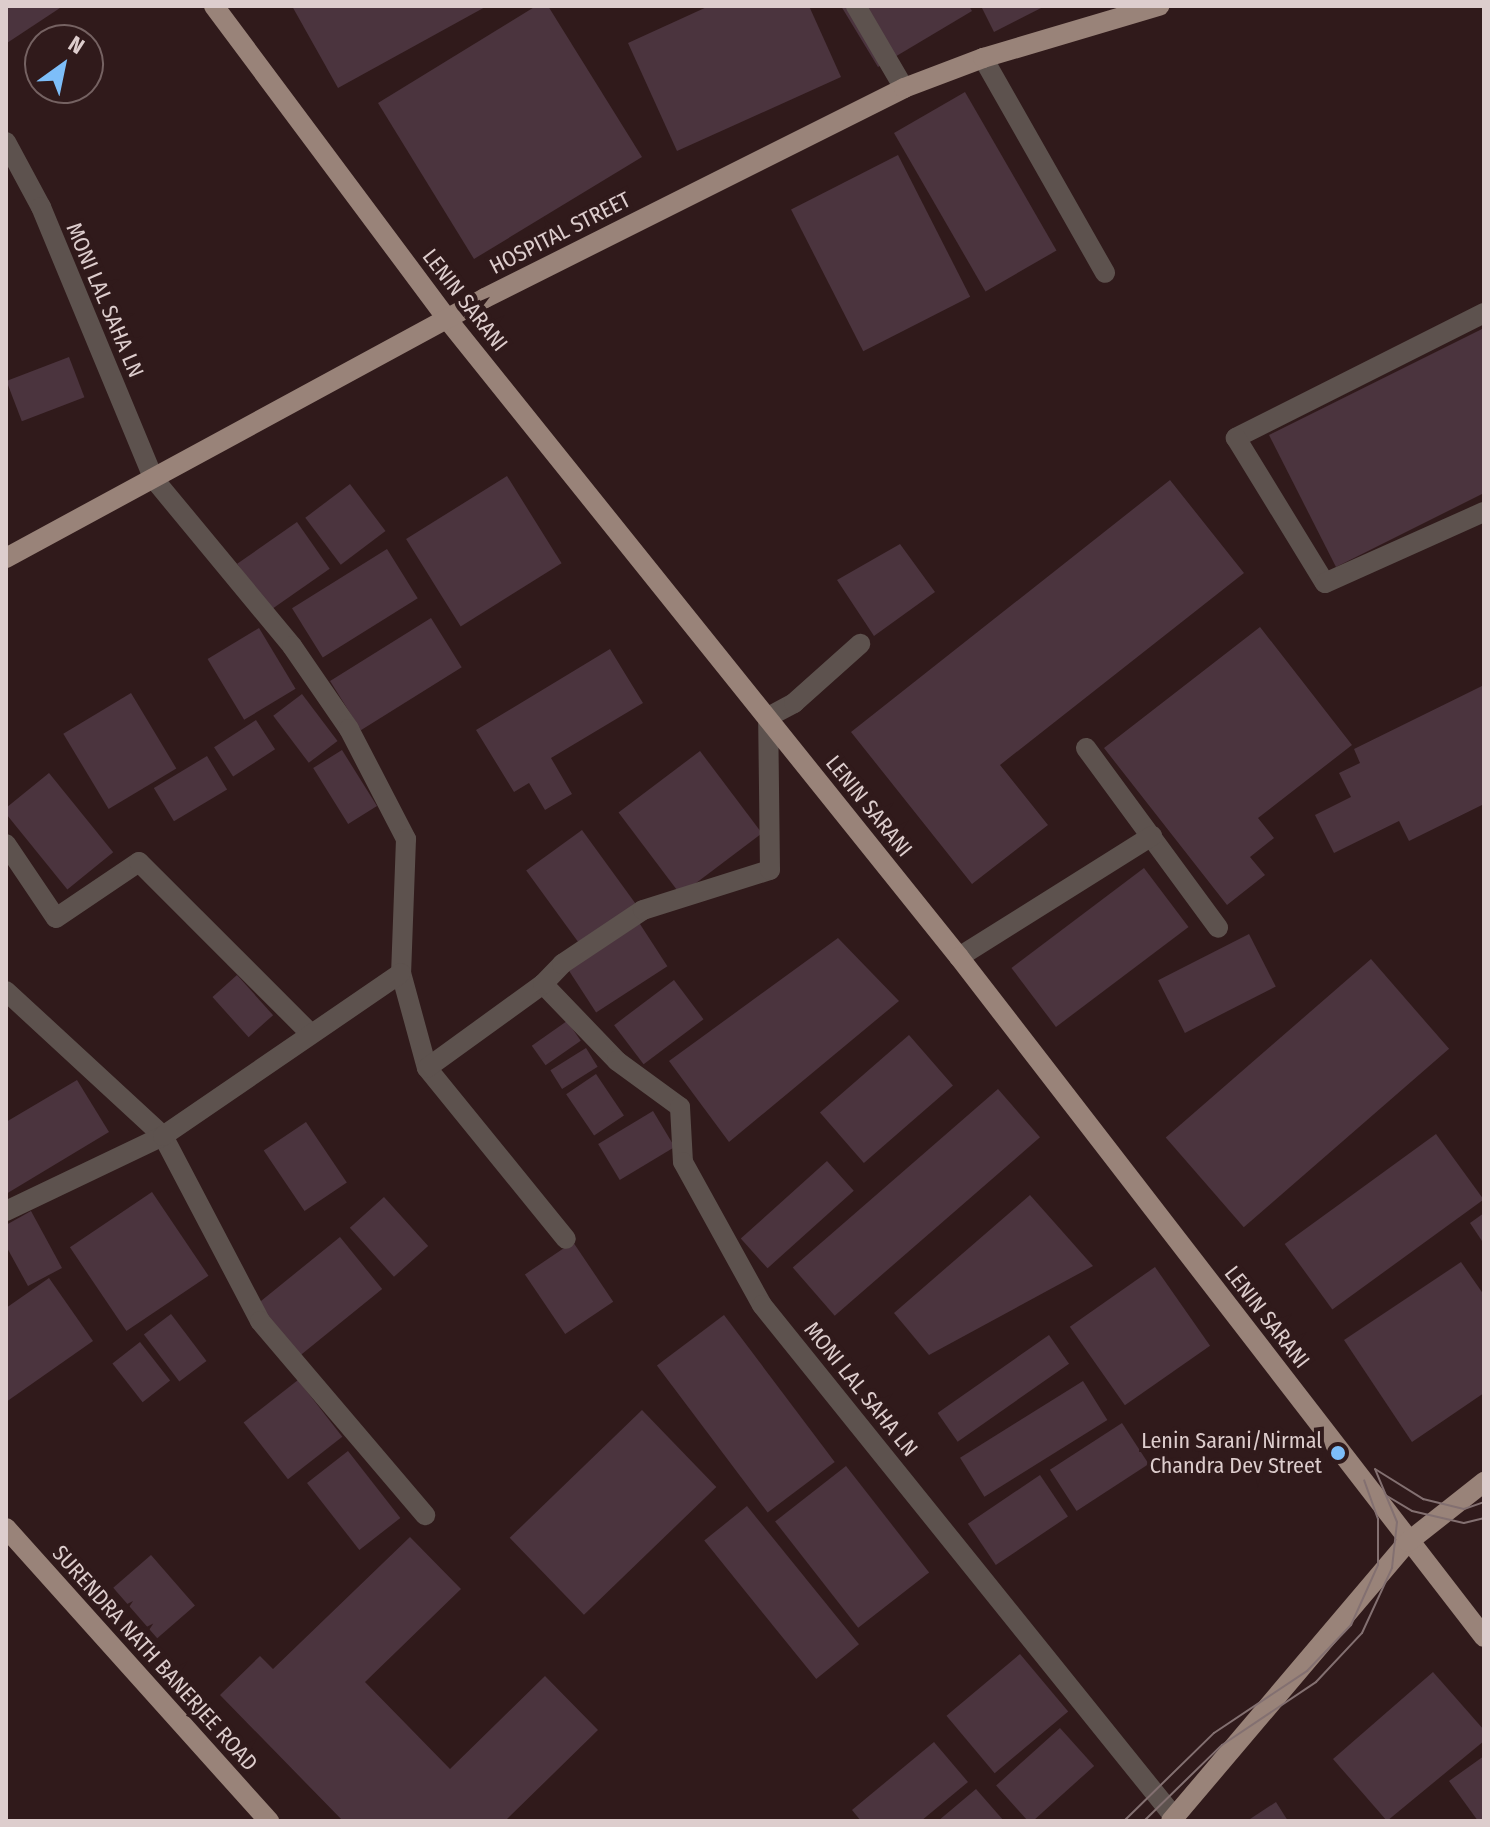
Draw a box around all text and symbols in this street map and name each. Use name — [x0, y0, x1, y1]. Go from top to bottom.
north arrow — [24, 24, 104, 104]
text: N — [63, 30, 89, 60]
street label: HOSPITAL STREET — [485, 186, 635, 280]
street label: MONI LAL SAHA LN — [61, 219, 149, 381]
street label: LENIN SARANI — [417, 244, 513, 356]
street label: LENIN SARANI — [820, 750, 918, 862]
street label: LENIN SARANI — [1219, 1261, 1315, 1373]
street label: MONI LAL SAHA LN — [799, 1316, 923, 1462]
place label: Lenin Sarani/Nirmal Chandra Dev Street — [1141, 1427, 1322, 1478]
marker: Lenin Sarani/Nirmal Chandra Dev Street — [1329, 1444, 1347, 1462]
street label: SURENDRA NATH BANERJEE ROAD — [47, 1540, 263, 1776]

